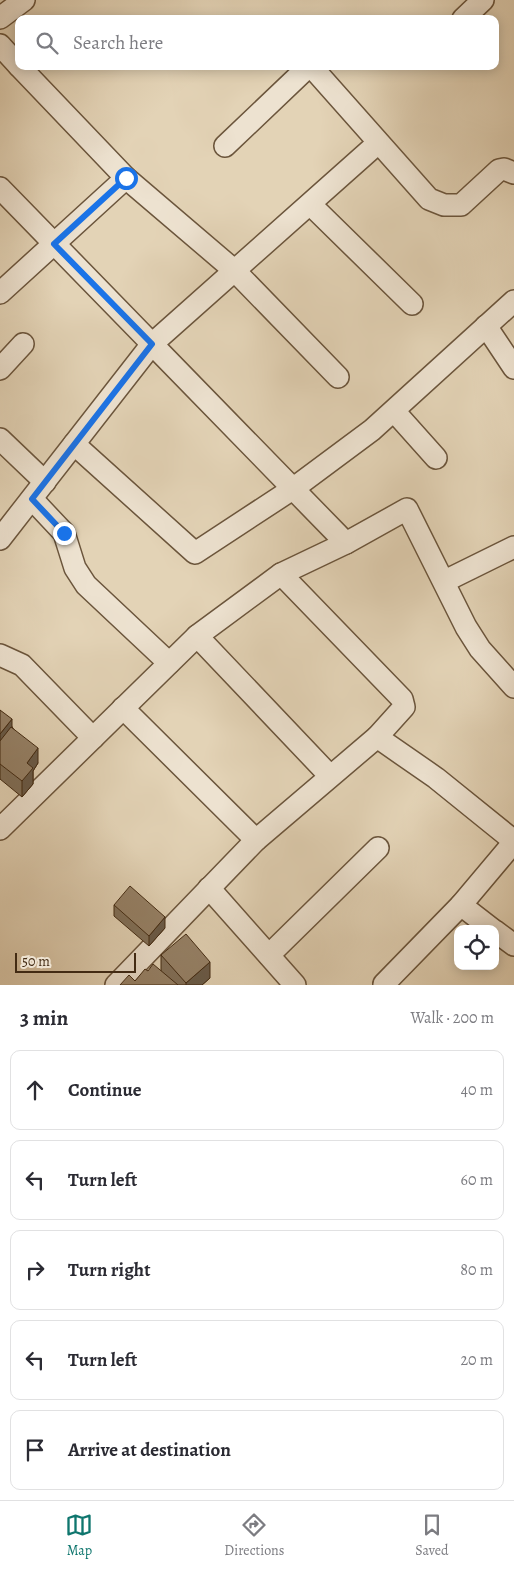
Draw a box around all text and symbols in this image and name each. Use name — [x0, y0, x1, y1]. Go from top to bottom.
search box — [15, 15, 499, 70]
icon: search — [33, 29, 61, 57]
text: Search here — [73, 30, 163, 56]
route start — [115, 167, 138, 190]
route end — [53, 522, 76, 545]
map controls — [454, 925, 499, 970]
button: locate — [454, 925, 499, 970]
scale bar — [15, 950, 136, 973]
text: 50 m — [22, 952, 50, 971]
text: 3 min — [20, 1004, 68, 1032]
text: Walk · 200 m — [410, 1007, 494, 1029]
icon: ahead — [21, 1076, 49, 1104]
text: Continue — [68, 1077, 142, 1103]
text: 40 m — [461, 1079, 493, 1101]
icon: left — [21, 1166, 49, 1194]
text: Turn left — [68, 1167, 137, 1193]
text: 60 m — [461, 1169, 493, 1191]
icon: right — [21, 1256, 49, 1284]
text: Turn right — [68, 1257, 150, 1283]
text: 80 m — [460, 1259, 493, 1281]
icon: left — [21, 1346, 49, 1374]
text: Turn left — [68, 1347, 137, 1373]
text: 20 m — [460, 1349, 493, 1371]
icon: arrive — [21, 1436, 49, 1464]
text: Arrive at destination — [68, 1437, 231, 1463]
tab: Map — [65, 1511, 93, 1560]
tab: Directions — [224, 1511, 284, 1560]
tab: Saved — [415, 1511, 449, 1560]

